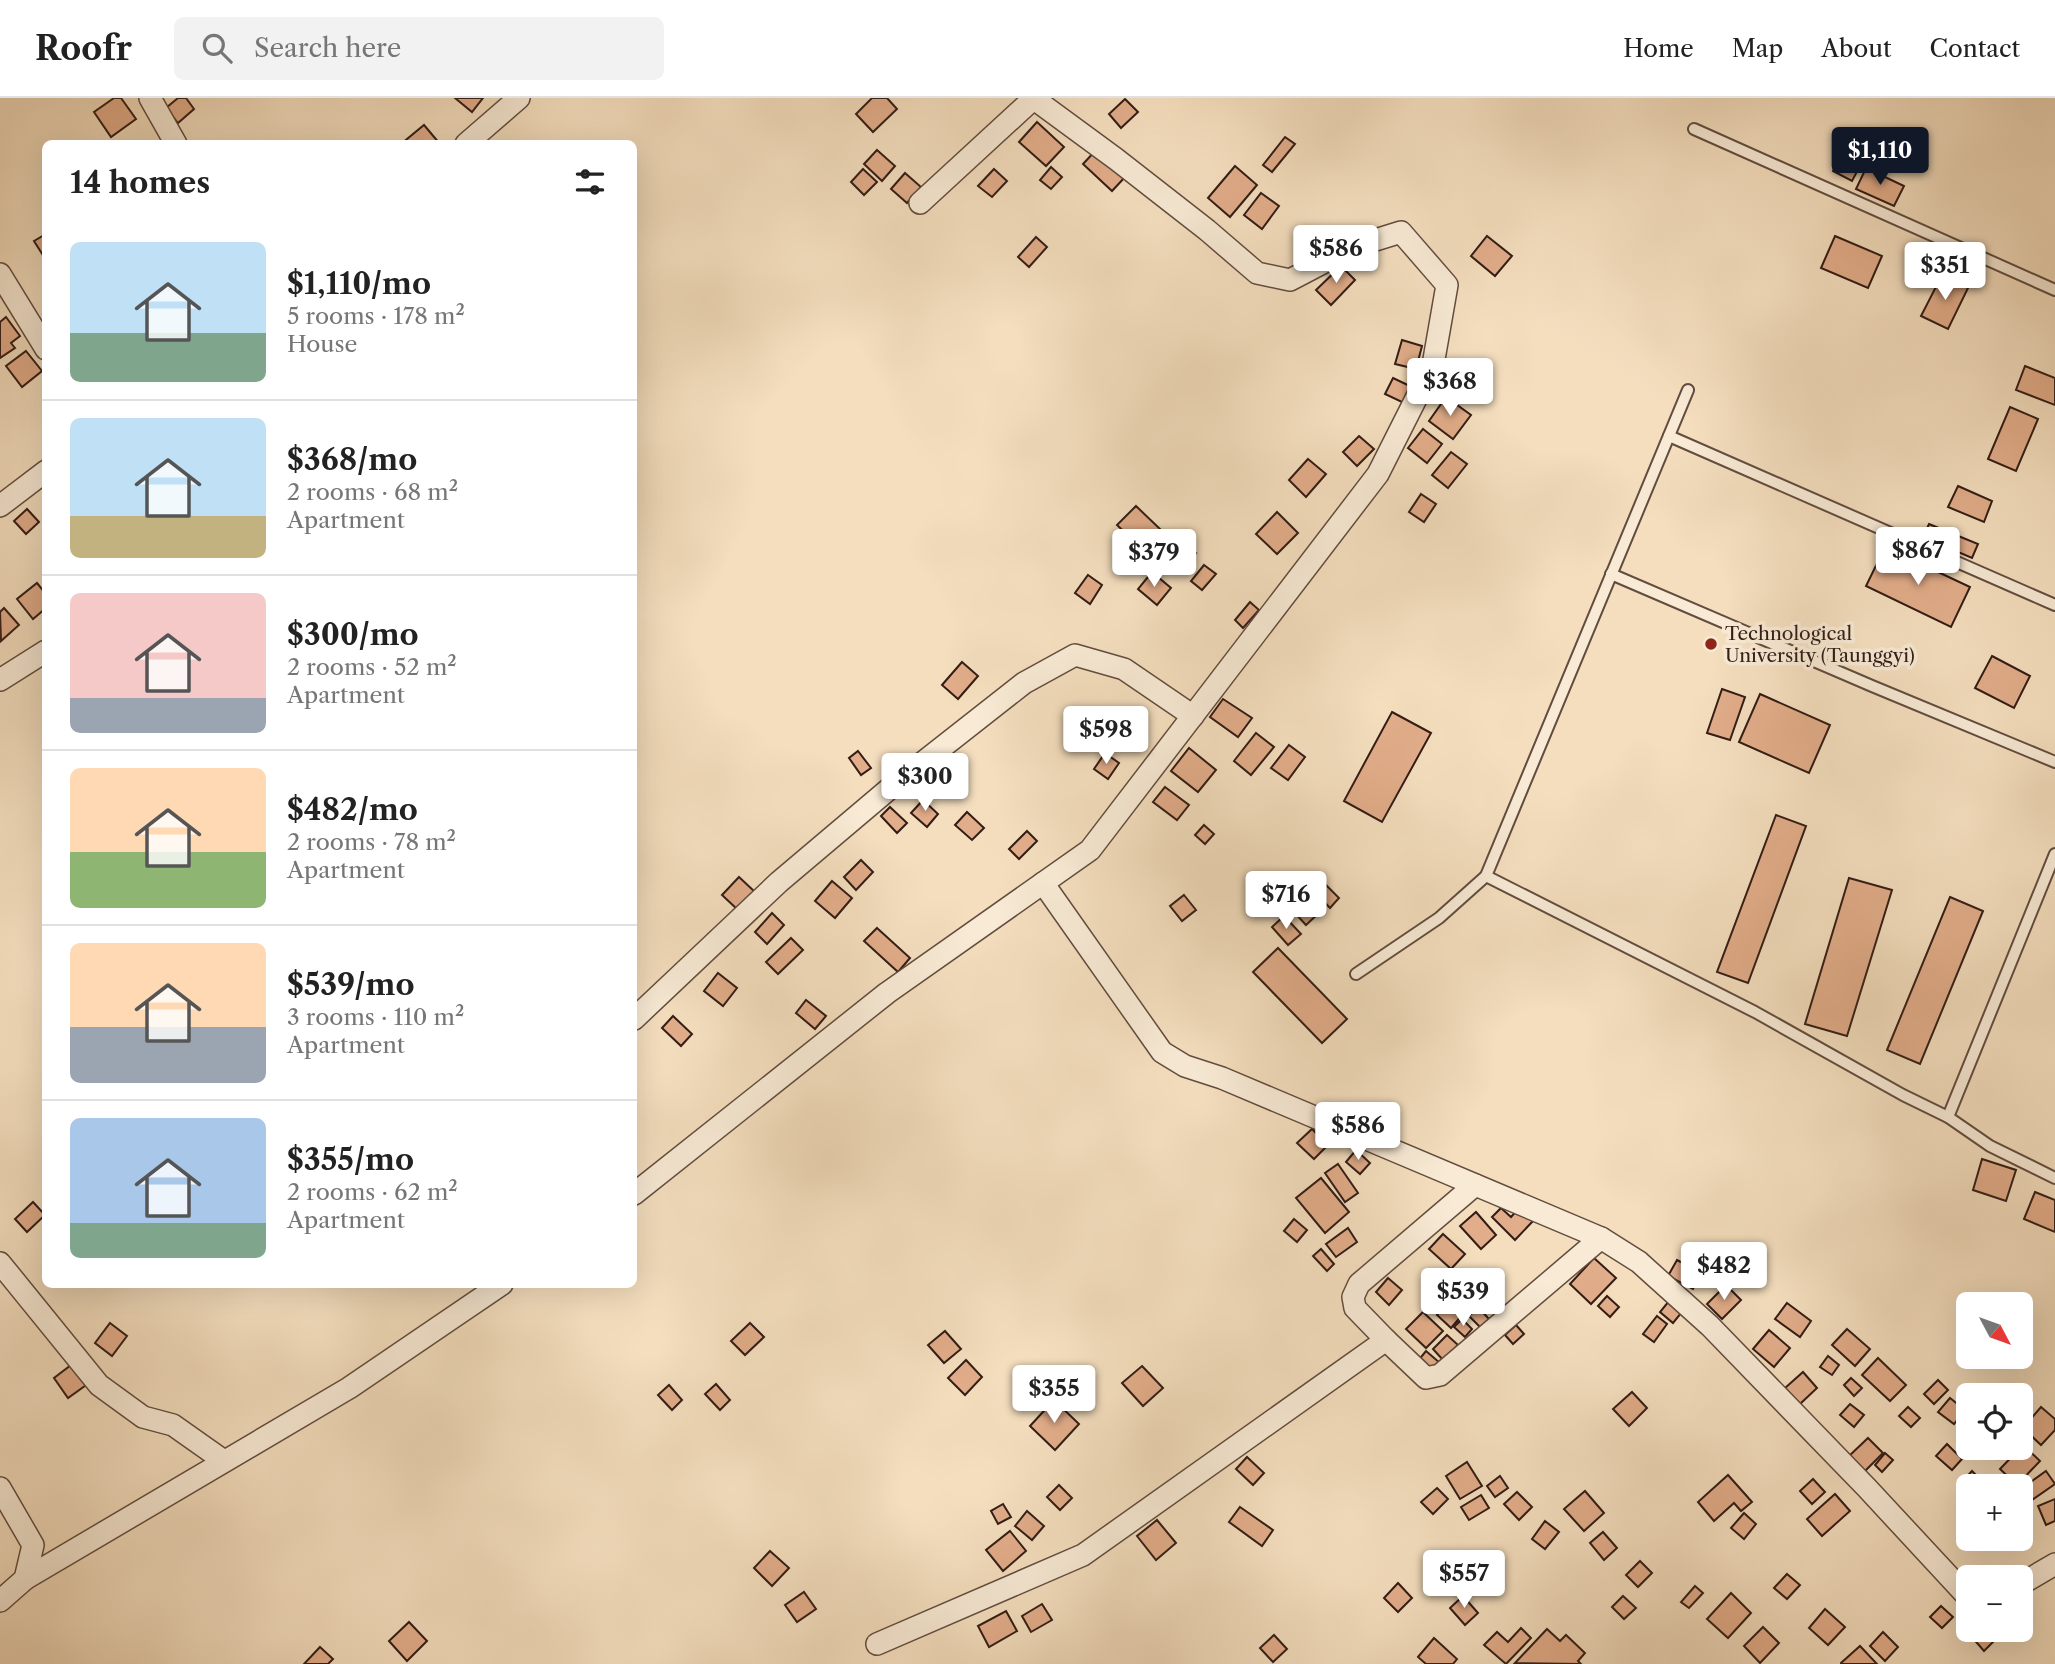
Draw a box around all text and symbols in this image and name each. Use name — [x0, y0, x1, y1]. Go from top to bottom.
search box — [174, 17, 664, 80]
text: Roofr — [35, 28, 132, 69]
icon: search — [198, 29, 236, 67]
text: Search here — [254, 32, 401, 64]
text: Home — [1623, 34, 1694, 63]
text: Map — [1732, 34, 1783, 63]
text: About — [1821, 34, 1892, 63]
text: Contact — [1930, 34, 2020, 63]
pin: $1,110 — [1823, 127, 1937, 187]
text: $1,110 — [1848, 136, 1912, 164]
icon: filters — [571, 163, 609, 201]
text: 14 homes — [70, 164, 210, 201]
pin: $586 — [1295, 226, 1377, 285]
text: $586 — [1309, 234, 1363, 262]
pin: $351 — [1904, 242, 1986, 302]
text: $351 — [1921, 251, 1969, 279]
text: $1,110/mo — [287, 265, 431, 302]
icon: home — [126, 270, 210, 354]
text: 5 rooms · 178 m² — [287, 302, 465, 330]
text: House — [287, 330, 357, 358]
pin: $368 — [1409, 358, 1491, 418]
text: $368 — [1423, 367, 1477, 395]
text: $368/mo — [287, 441, 417, 478]
icon: home — [126, 446, 210, 530]
text: 2 rooms · 68 m² — [287, 478, 458, 506]
text: Apartment — [287, 506, 405, 534]
pin: $867 — [1877, 528, 1959, 587]
pin: $379 — [1113, 530, 1195, 589]
text: $867 — [1892, 536, 1944, 564]
text: $379 — [1128, 538, 1180, 566]
text: $300/mo — [287, 616, 419, 653]
icon: home — [126, 621, 210, 705]
place label: Technological University (Taunggyi) — [1725, 622, 1915, 667]
marker: Technological University (Taunggyi) — [1703, 636, 1719, 652]
text: 2 rooms · 52 m² — [287, 653, 457, 681]
text: Apartment — [287, 681, 405, 709]
pin: $598 — [1065, 706, 1147, 766]
text: $598 — [1079, 715, 1133, 743]
pin: $300 — [884, 754, 966, 813]
text: $300 — [897, 762, 953, 790]
text: $482/mo — [287, 791, 418, 828]
icon: home — [126, 796, 210, 880]
text: 2 rooms · 78 m² — [287, 828, 456, 856]
text: Apartment — [287, 856, 405, 884]
pin: $716 — [1245, 872, 1327, 931]
text: $716 — [1262, 880, 1310, 908]
text: $539/mo — [287, 966, 415, 1003]
icon: home — [126, 971, 210, 1055]
text: 3 rooms · 110 m² — [287, 1003, 464, 1031]
text: Apartment — [287, 1031, 405, 1059]
pin: $586 — [1317, 1102, 1399, 1162]
text: $586 — [1331, 1111, 1385, 1139]
text: $355/mo — [287, 1141, 414, 1178]
icon: home — [126, 1146, 210, 1230]
text: 2 rooms · 62 m² — [287, 1178, 458, 1206]
text: Apartment — [287, 1206, 405, 1234]
pin: $482 — [1683, 1242, 1765, 1302]
text: $482 — [1697, 1251, 1751, 1279]
pin: $539 — [1422, 1268, 1504, 1328]
text: $539 — [1437, 1277, 1489, 1305]
north arrow — [1956, 1292, 2034, 1368]
map controls — [1956, 1292, 2033, 1642]
pin: $355 — [1013, 1366, 1095, 1425]
text: $355 — [1028, 1374, 1080, 1402]
button: locate — [1956, 1383, 2033, 1460]
button: + — [1956, 1474, 2033, 1551]
pin: $557 — [1423, 1550, 1505, 1610]
text: $557 — [1439, 1559, 1489, 1587]
button: − — [1956, 1565, 2033, 1642]

